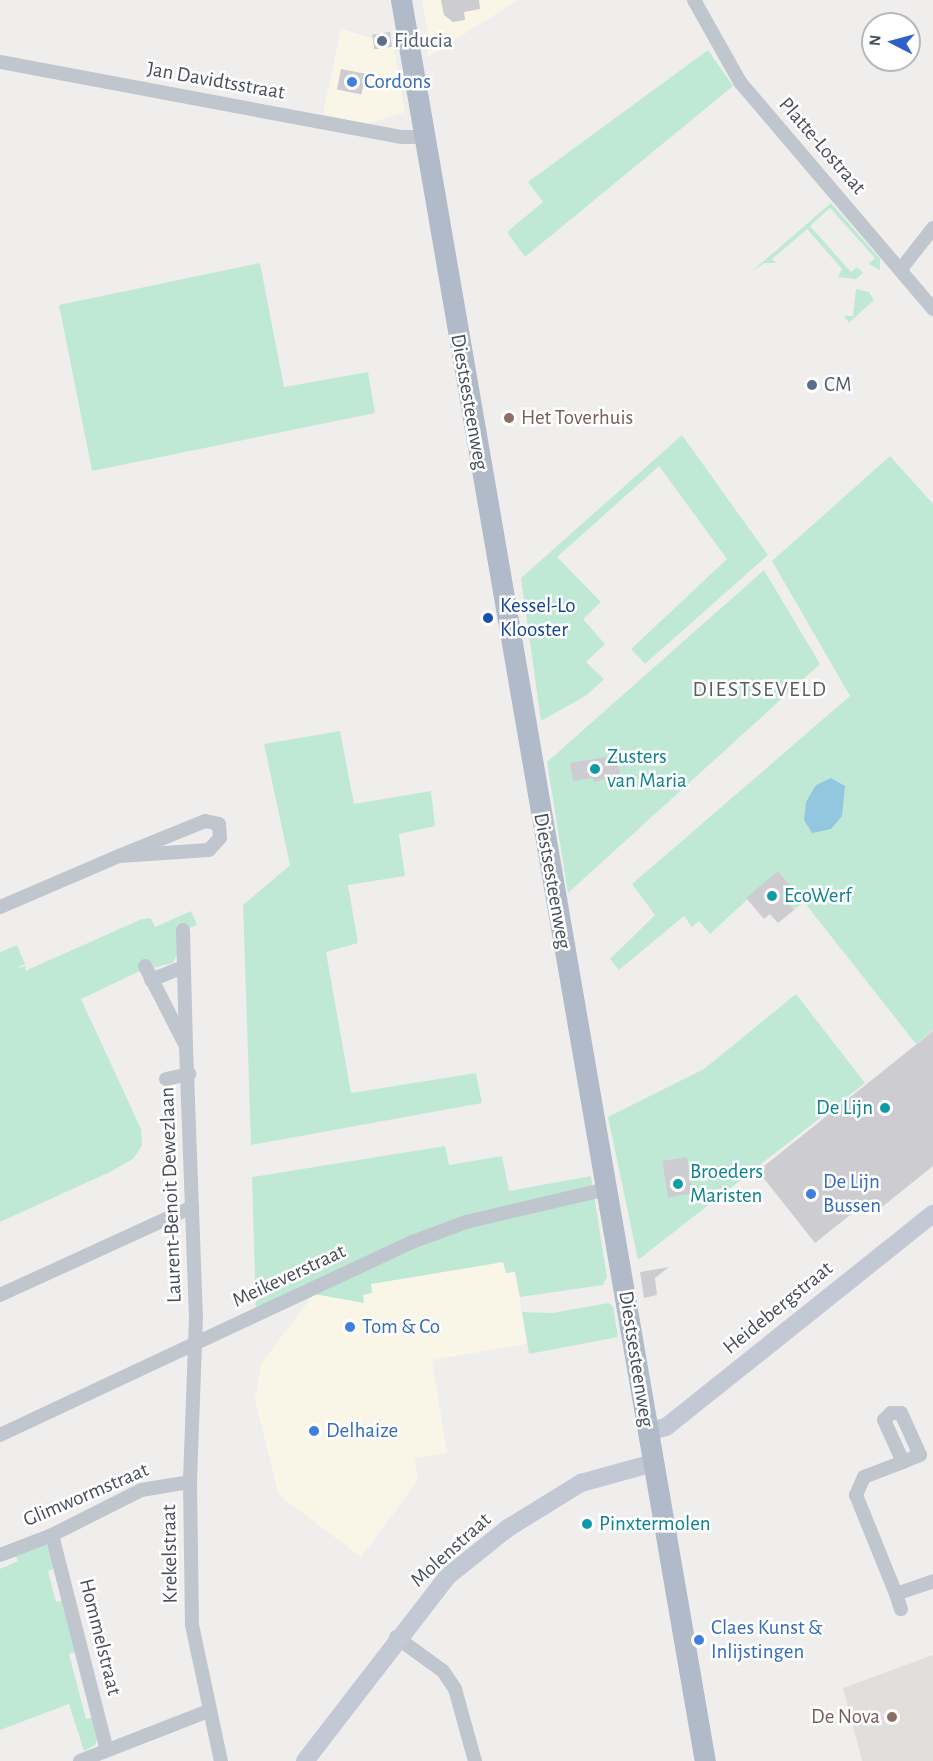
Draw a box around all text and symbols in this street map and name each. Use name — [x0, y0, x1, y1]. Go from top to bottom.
north arrow — [861, 12, 921, 72]
place label: Fiducia — [394, 28, 453, 54]
marker: Fiducia — [375, 34, 389, 48]
text: N — [867, 34, 884, 47]
street label: Jan Davidtsstraat — [145, 56, 287, 106]
place label: Cordons — [364, 69, 431, 95]
marker: Cordons — [345, 75, 359, 89]
street label: Platte-Lostraat — [773, 92, 871, 200]
street label: Diestsesteenweg — [445, 332, 493, 472]
place label: CM — [824, 372, 851, 398]
marker: CM — [805, 378, 819, 392]
place label: Het Toverhuis — [521, 405, 633, 431]
marker: Het Toverhuis — [502, 411, 516, 425]
place label: Kessel-Lo Klooster — [500, 593, 576, 643]
marker: Kessel-Lo Klooster — [481, 611, 495, 625]
district label: DIESTSEVELD — [692, 677, 828, 703]
place label: Zusters van Maria — [607, 744, 687, 794]
marker: Zusters van Maria — [588, 762, 602, 776]
street label: Diestsesteenweg — [528, 811, 576, 951]
place label: EcoWerf — [784, 883, 852, 909]
marker: EcoWerf — [765, 889, 779, 903]
street label: Laurent-Benoit Dewezlaan — [155, 1087, 187, 1303]
place label: De Lijn — [816, 1095, 873, 1121]
marker: De Lijn — [878, 1101, 892, 1115]
place label: Broeders Maristen — [690, 1159, 763, 1209]
place label: De Lijn Bussen — [823, 1169, 881, 1219]
marker: Broeders Maristen — [671, 1177, 685, 1191]
marker: De Lijn Bussen — [804, 1187, 818, 1201]
street label: Meikeverstraat — [228, 1239, 350, 1313]
street label: Heidebergstraat — [718, 1256, 838, 1360]
street label: Diestsesteenweg — [613, 1289, 659, 1429]
place label: Tom & Co — [362, 1314, 440, 1340]
marker: Tom & Co — [343, 1320, 357, 1334]
place label: Delhaize — [326, 1418, 398, 1444]
marker: Delhaize — [307, 1424, 321, 1438]
street label: Glimwormstraat — [20, 1457, 152, 1533]
street label: Krekelstraat — [157, 1504, 183, 1604]
street label: Molenstraat — [406, 1507, 496, 1593]
place label: Pinxtermolen — [599, 1511, 711, 1537]
marker: Pinxtermolen — [580, 1517, 594, 1531]
street label: Hommelstraat — [73, 1576, 127, 1698]
place label: Claes Kunst & Inlijstingen — [711, 1615, 823, 1665]
marker: Claes Kunst & Inlijstingen — [692, 1633, 706, 1647]
place label: De Nova — [811, 1704, 880, 1730]
marker: De Nova — [885, 1710, 899, 1724]

